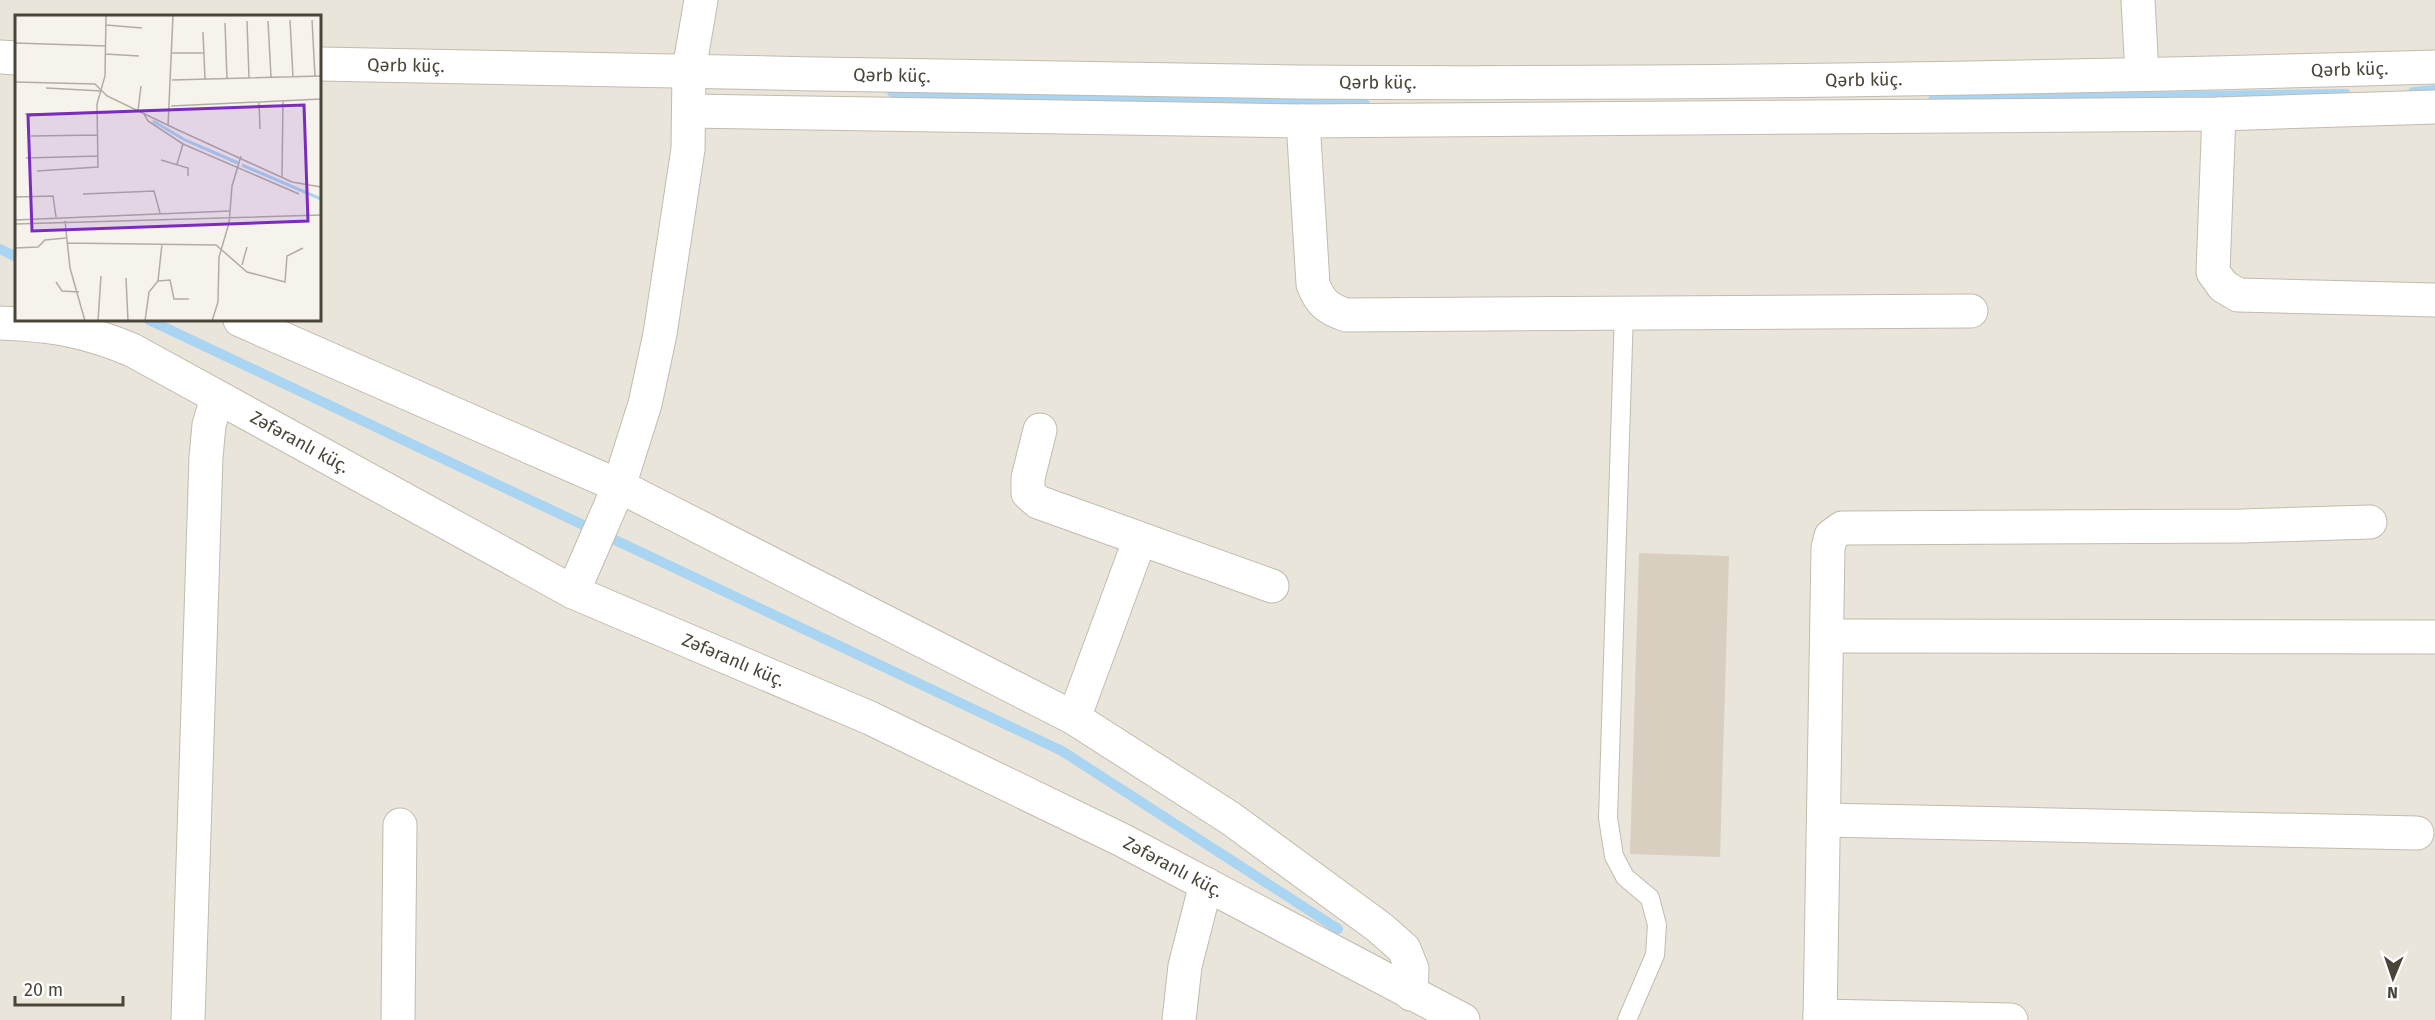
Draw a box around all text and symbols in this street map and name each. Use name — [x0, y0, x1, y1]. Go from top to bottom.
inset map — [15, 15, 321, 321]
street label: Qərb küç. — [367, 54, 445, 77]
street label: Qərb küç. — [2311, 57, 2389, 81]
street label: Qərb küç. — [853, 64, 931, 87]
street label: Qərb küç. — [1825, 68, 1903, 91]
street label: Qərb küç. — [1339, 71, 1417, 94]
street label: Zəfəranlı küç. — [247, 406, 353, 478]
street label: Zəfəranlı küç. — [679, 629, 788, 692]
street label: Zəfəranlı küç. — [1120, 832, 1227, 902]
north arrow — [2363, 948, 2423, 1008]
scale bar — [15, 969, 123, 1007]
text: 20 m — [24, 979, 63, 1001]
text: N — [2387, 983, 2398, 1002]

